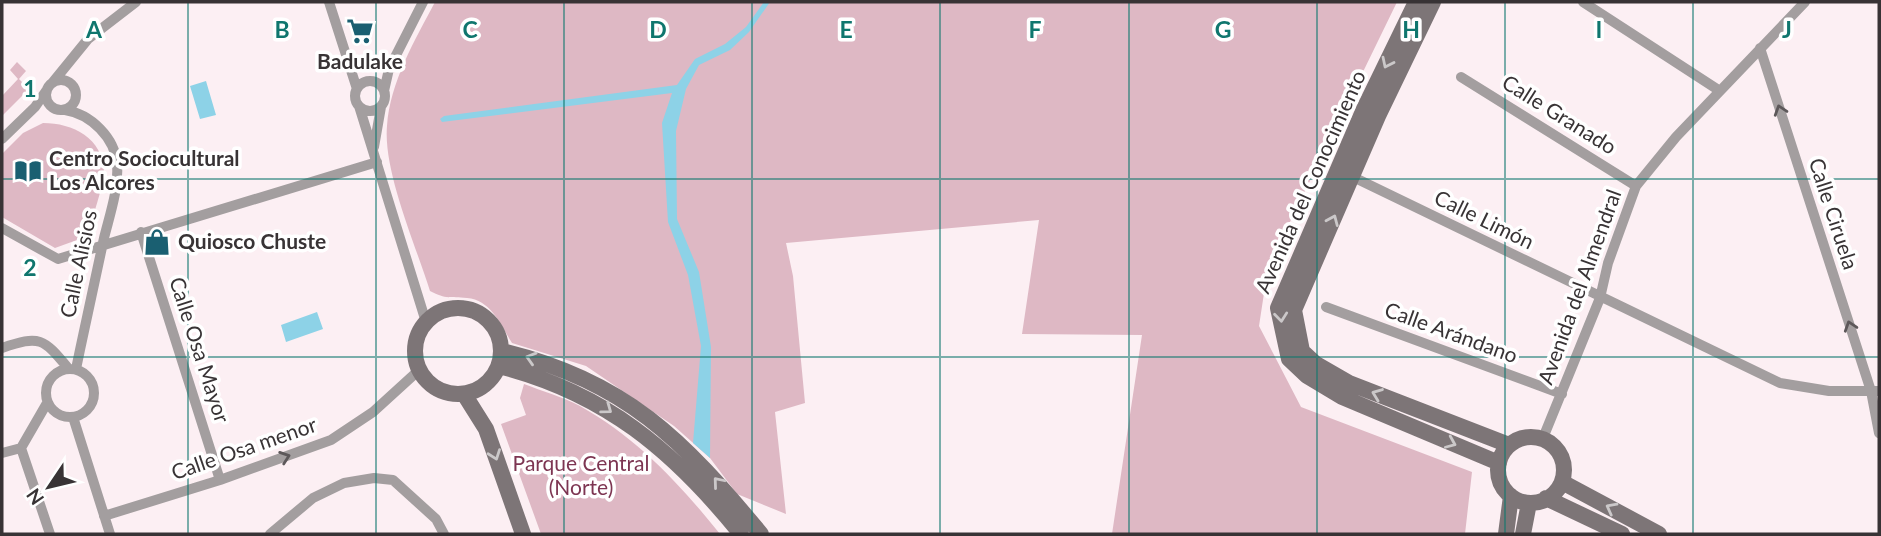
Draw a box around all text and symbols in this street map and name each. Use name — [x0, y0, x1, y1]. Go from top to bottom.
text: A — [85, 15, 103, 43]
text: B — [274, 15, 290, 43]
text: C — [462, 15, 478, 43]
text: D — [649, 15, 667, 43]
text: E — [839, 15, 853, 43]
text: F — [1028, 15, 1042, 43]
text: G — [1215, 15, 1231, 43]
text: H — [1402, 15, 1420, 43]
text: I — [1596, 15, 1602, 43]
text: J — [1782, 15, 1792, 43]
supermarket icon: Badulake — [345, 16, 375, 46]
place label: Badulake — [317, 48, 403, 73]
one-way arrow — [1381, 56, 1395, 68]
street label: Avenida del Conocimiento — [1249, 66, 1370, 297]
street label: Calle Granado — [1498, 69, 1622, 159]
text: 1 — [23, 74, 37, 102]
one-way arrow — [1773, 104, 1788, 116]
place label: Centro Sociocultural Los Alcores — [49, 145, 240, 194]
street label: Calle Ciruela — [1805, 155, 1864, 272]
library icon: Centro Sociocultural Los Alcores — [13, 156, 43, 186]
street label: Calle Limón — [1431, 184, 1538, 253]
street label: Avenida del Almendral — [1532, 186, 1626, 387]
street label: Calle Alisios — [54, 208, 101, 320]
one-way arrow — [1325, 214, 1339, 227]
shop icon: Quiosco Chuste — [142, 227, 172, 257]
place label: Quiosco Chuste — [178, 228, 326, 253]
text: 2 — [23, 253, 37, 281]
street label: Calle Osa Mayor — [165, 273, 236, 426]
street label: Calle Arándano — [1382, 296, 1522, 367]
one-way arrow — [1273, 311, 1288, 322]
one-way arrow — [1843, 321, 1858, 333]
one-way arrow — [525, 352, 537, 367]
one-way arrow — [1372, 389, 1384, 403]
one-way arrow — [599, 401, 612, 414]
street label: Calle Osa menor — [168, 411, 320, 484]
one-way arrow — [1443, 435, 1456, 449]
one-way arrow — [487, 448, 501, 460]
park label: Parque Central (Norte) — [513, 450, 649, 499]
one-way arrow — [278, 451, 290, 465]
north arrow — [14, 452, 84, 522]
one-way arrow — [714, 477, 726, 490]
text: N — [21, 484, 48, 510]
one-way arrow — [1606, 503, 1618, 516]

